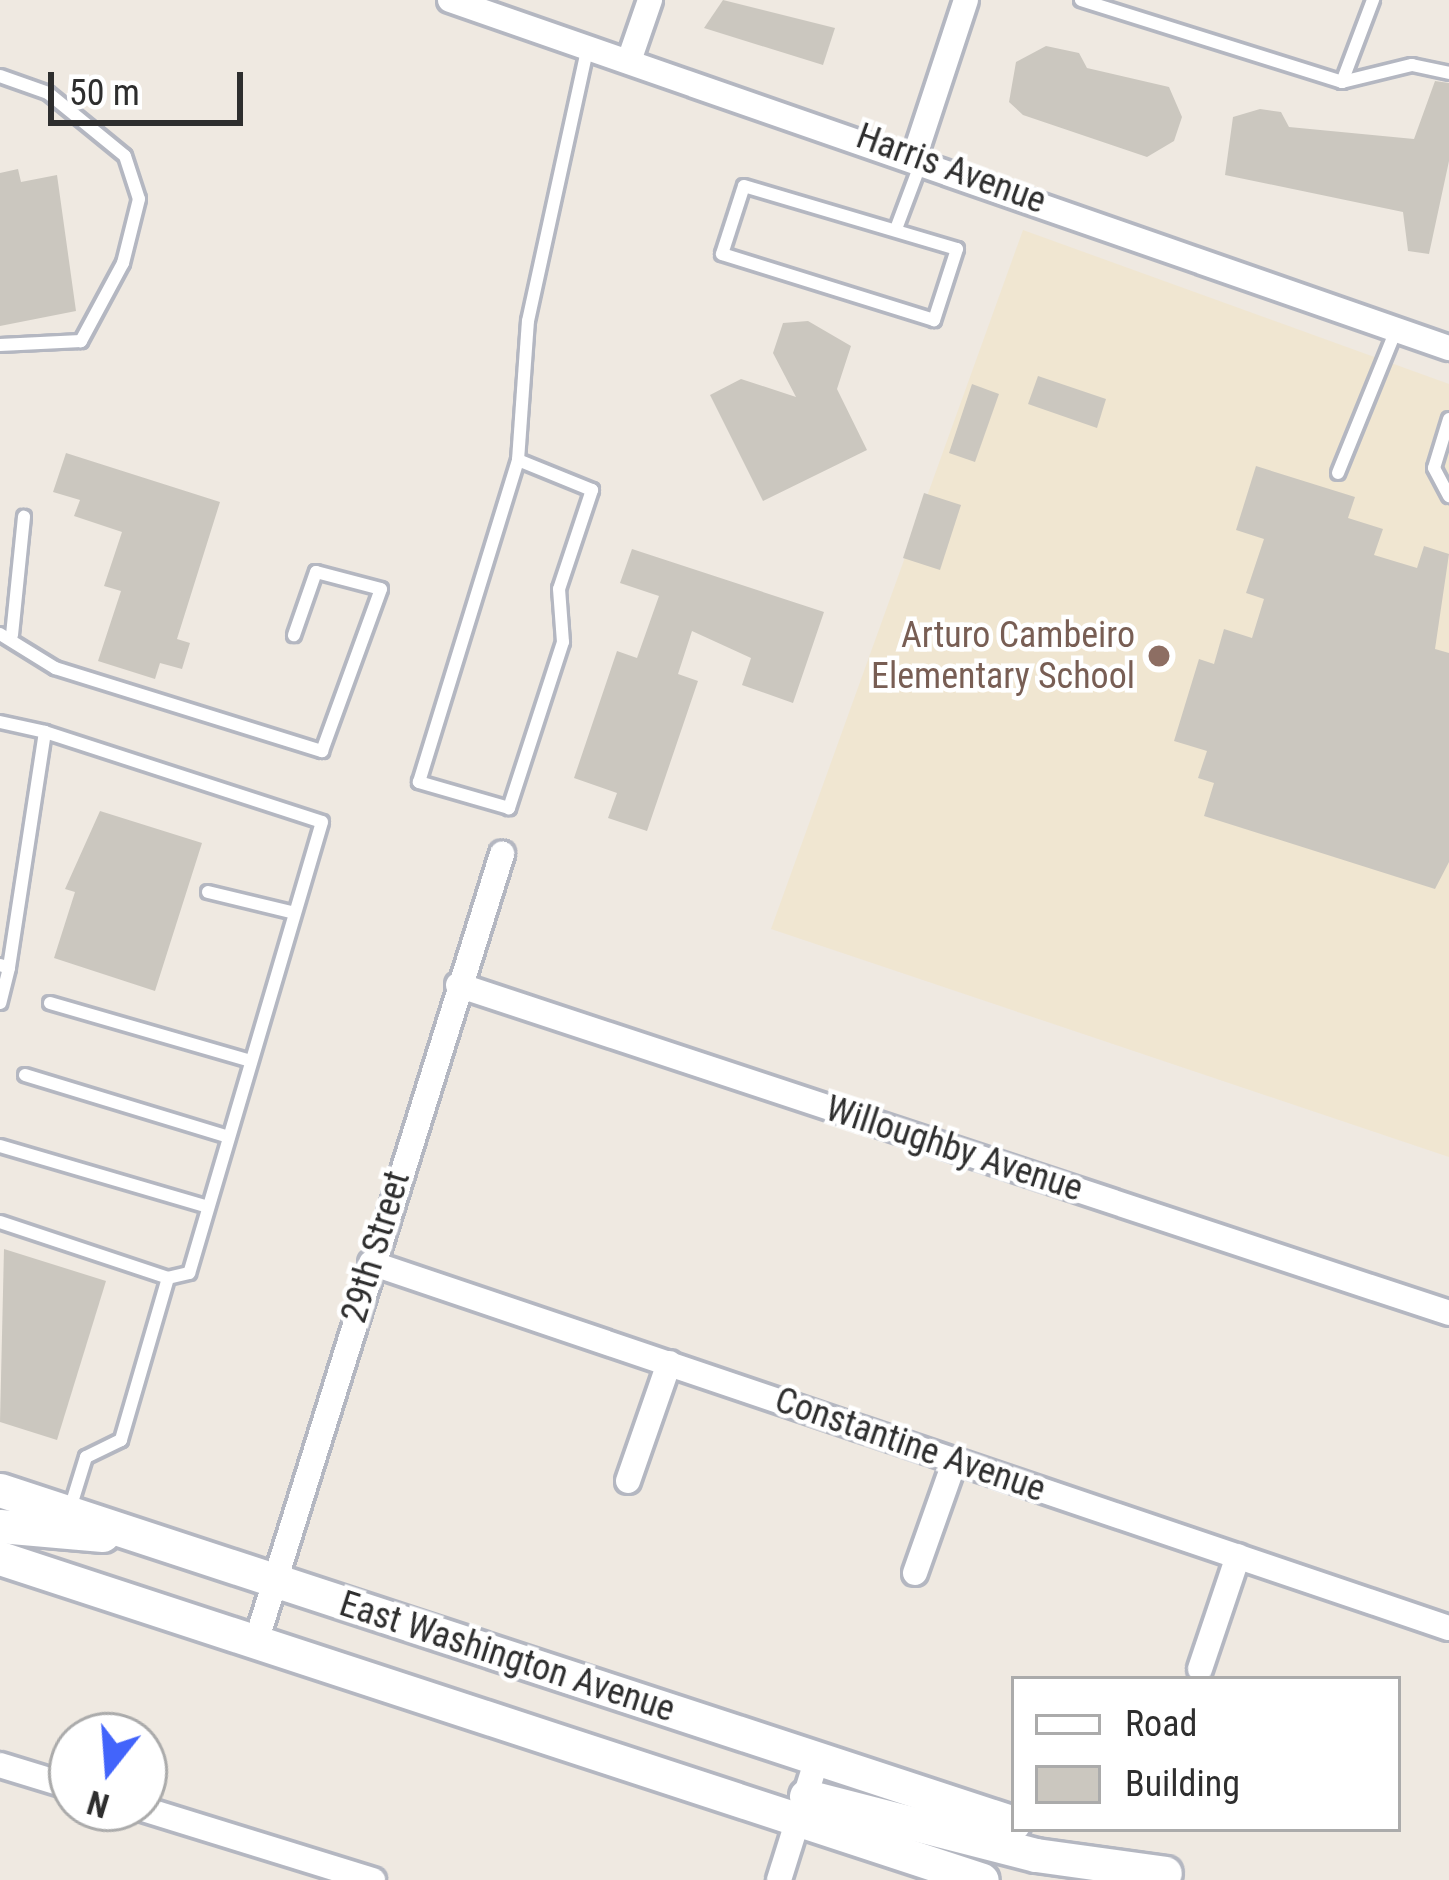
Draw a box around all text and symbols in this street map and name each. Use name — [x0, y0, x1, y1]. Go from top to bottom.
scale bar — [54, 48, 249, 122]
text: 50 m — [69, 72, 140, 114]
street label: Harris Avenue — [851, 115, 1051, 223]
place label: Arturo Cambeiro Elementary School — [871, 613, 1135, 698]
marker: Arturo Cambeiro Elementary School — [1146, 643, 1172, 669]
street label: Willoughby Avenue — [820, 1087, 1088, 1211]
street label: 29th Street — [333, 1166, 419, 1328]
street label: Constantine Avenue — [769, 1379, 1051, 1511]
street label: East Washington Avenue — [334, 1582, 680, 1732]
legend — [1011, 1676, 1401, 1832]
text: Road — [1125, 1703, 1197, 1745]
north arrow — [48, 1712, 168, 1832]
text: Building — [1125, 1763, 1240, 1805]
text: N — [83, 1782, 114, 1826]

